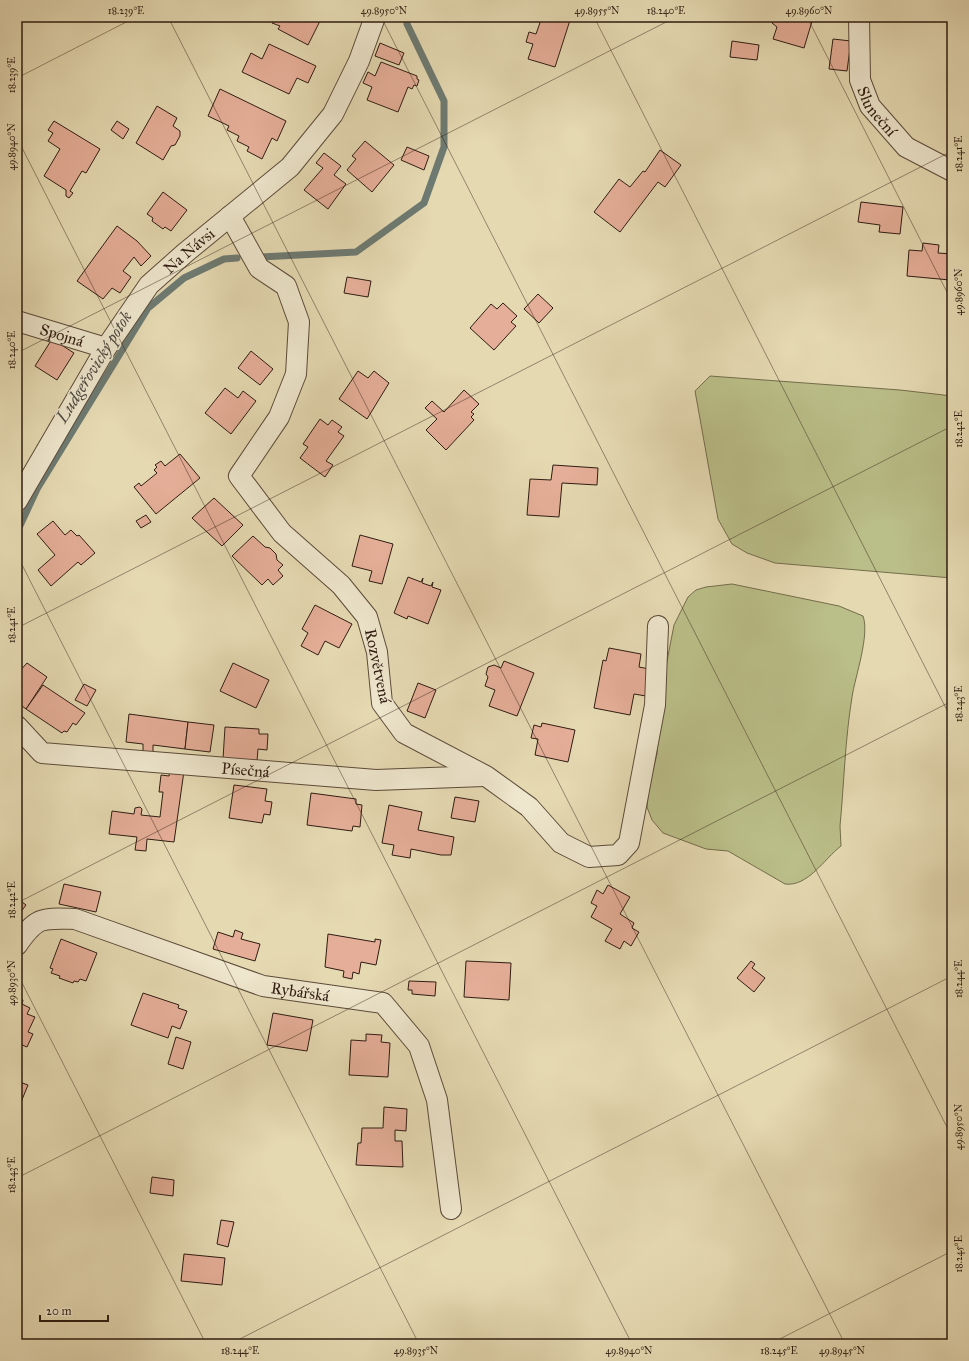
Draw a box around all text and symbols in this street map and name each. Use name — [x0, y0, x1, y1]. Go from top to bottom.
text: 18.239°E — [108, 5, 144, 17]
text: 49.8950°N — [361, 5, 408, 17]
text: 49.8955°N — [574, 5, 620, 17]
text: 18.240°E — [647, 5, 685, 17]
text: 49.8960°N — [786, 5, 833, 17]
text: 18.239°E — [6, 57, 18, 93]
street label: Sluneční — [854, 84, 902, 140]
text: 49.8940°N — [6, 123, 18, 171]
text: 18.241°E — [953, 136, 965, 172]
street label: Na Návsi — [159, 223, 219, 277]
text: 49.8960°N — [953, 268, 965, 315]
water label: Ludgeřovický potok — [51, 307, 137, 427]
street label: Spojná — [38, 319, 86, 350]
text: 18.240°E — [6, 331, 18, 369]
text: 18.242°E — [953, 410, 965, 448]
text: 18.241°E — [6, 607, 18, 643]
street label: Rozvětvená — [361, 627, 395, 705]
text: 18.243°E — [953, 686, 965, 722]
street label: Písečná — [221, 758, 271, 781]
text: 18.242°E — [6, 881, 18, 919]
text: 49.8930°N — [6, 960, 18, 1006]
text: 18.244°E — [953, 960, 965, 998]
street label: Rybářská — [270, 978, 331, 1005]
text: 49.8950°N — [953, 1103, 965, 1150]
text: 18.243°E — [6, 1157, 18, 1193]
text: 18.245°E — [953, 1235, 965, 1273]
scale bar — [40, 1297, 108, 1323]
text: 20 m — [46, 1304, 72, 1318]
text: 18.244°E — [221, 1345, 259, 1357]
text: 49.8935°N — [394, 1345, 439, 1357]
text: 49.8940°N — [605, 1345, 653, 1357]
text: 18.245°E — [760, 1345, 798, 1357]
text: 49.8945°N — [819, 1345, 866, 1357]

